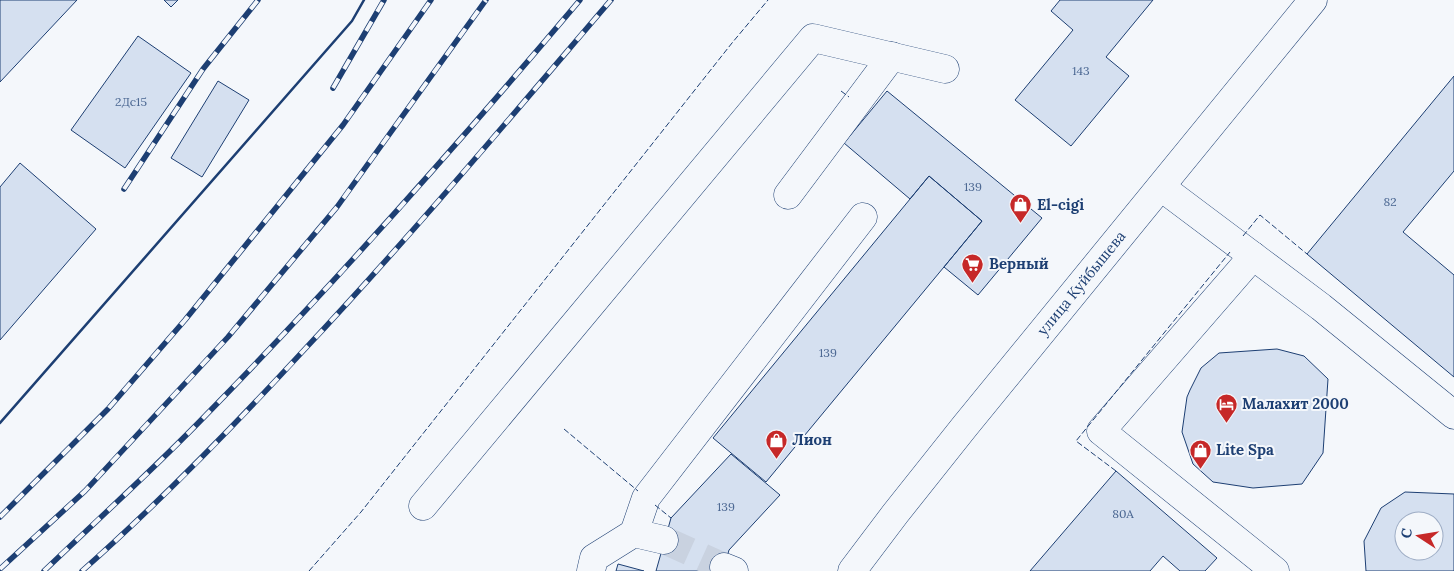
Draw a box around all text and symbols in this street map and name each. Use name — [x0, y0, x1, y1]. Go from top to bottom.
house number: 143 — [1072, 63, 1090, 78]
house number: 2Дс15 — [115, 94, 147, 109]
house number: 139 — [964, 179, 982, 194]
shop icon: El-cigi — [1009, 193, 1033, 224]
house number: 82 — [1383, 194, 1397, 209]
place label: El-cigi — [1037, 195, 1084, 214]
street label: улица Куйбышева — [1033, 227, 1130, 339]
supermarket icon: Верный — [961, 252, 985, 283]
place label: Верный — [989, 254, 1049, 273]
house number: 139 — [819, 345, 837, 360]
hotel icon: Малахит 2000 — [1214, 392, 1238, 423]
place label: Малахит 2000 — [1242, 394, 1349, 413]
shop icon: Лион — [764, 428, 788, 459]
place label: Лион — [792, 430, 832, 449]
shop icon: Lite Spa — [1188, 438, 1212, 469]
place label: Lite Spa — [1216, 440, 1274, 459]
house number: 139 — [717, 499, 735, 514]
house number: 80А — [1112, 506, 1134, 521]
north arrow — [1394, 511, 1444, 561]
text: С — [1396, 526, 1416, 540]

